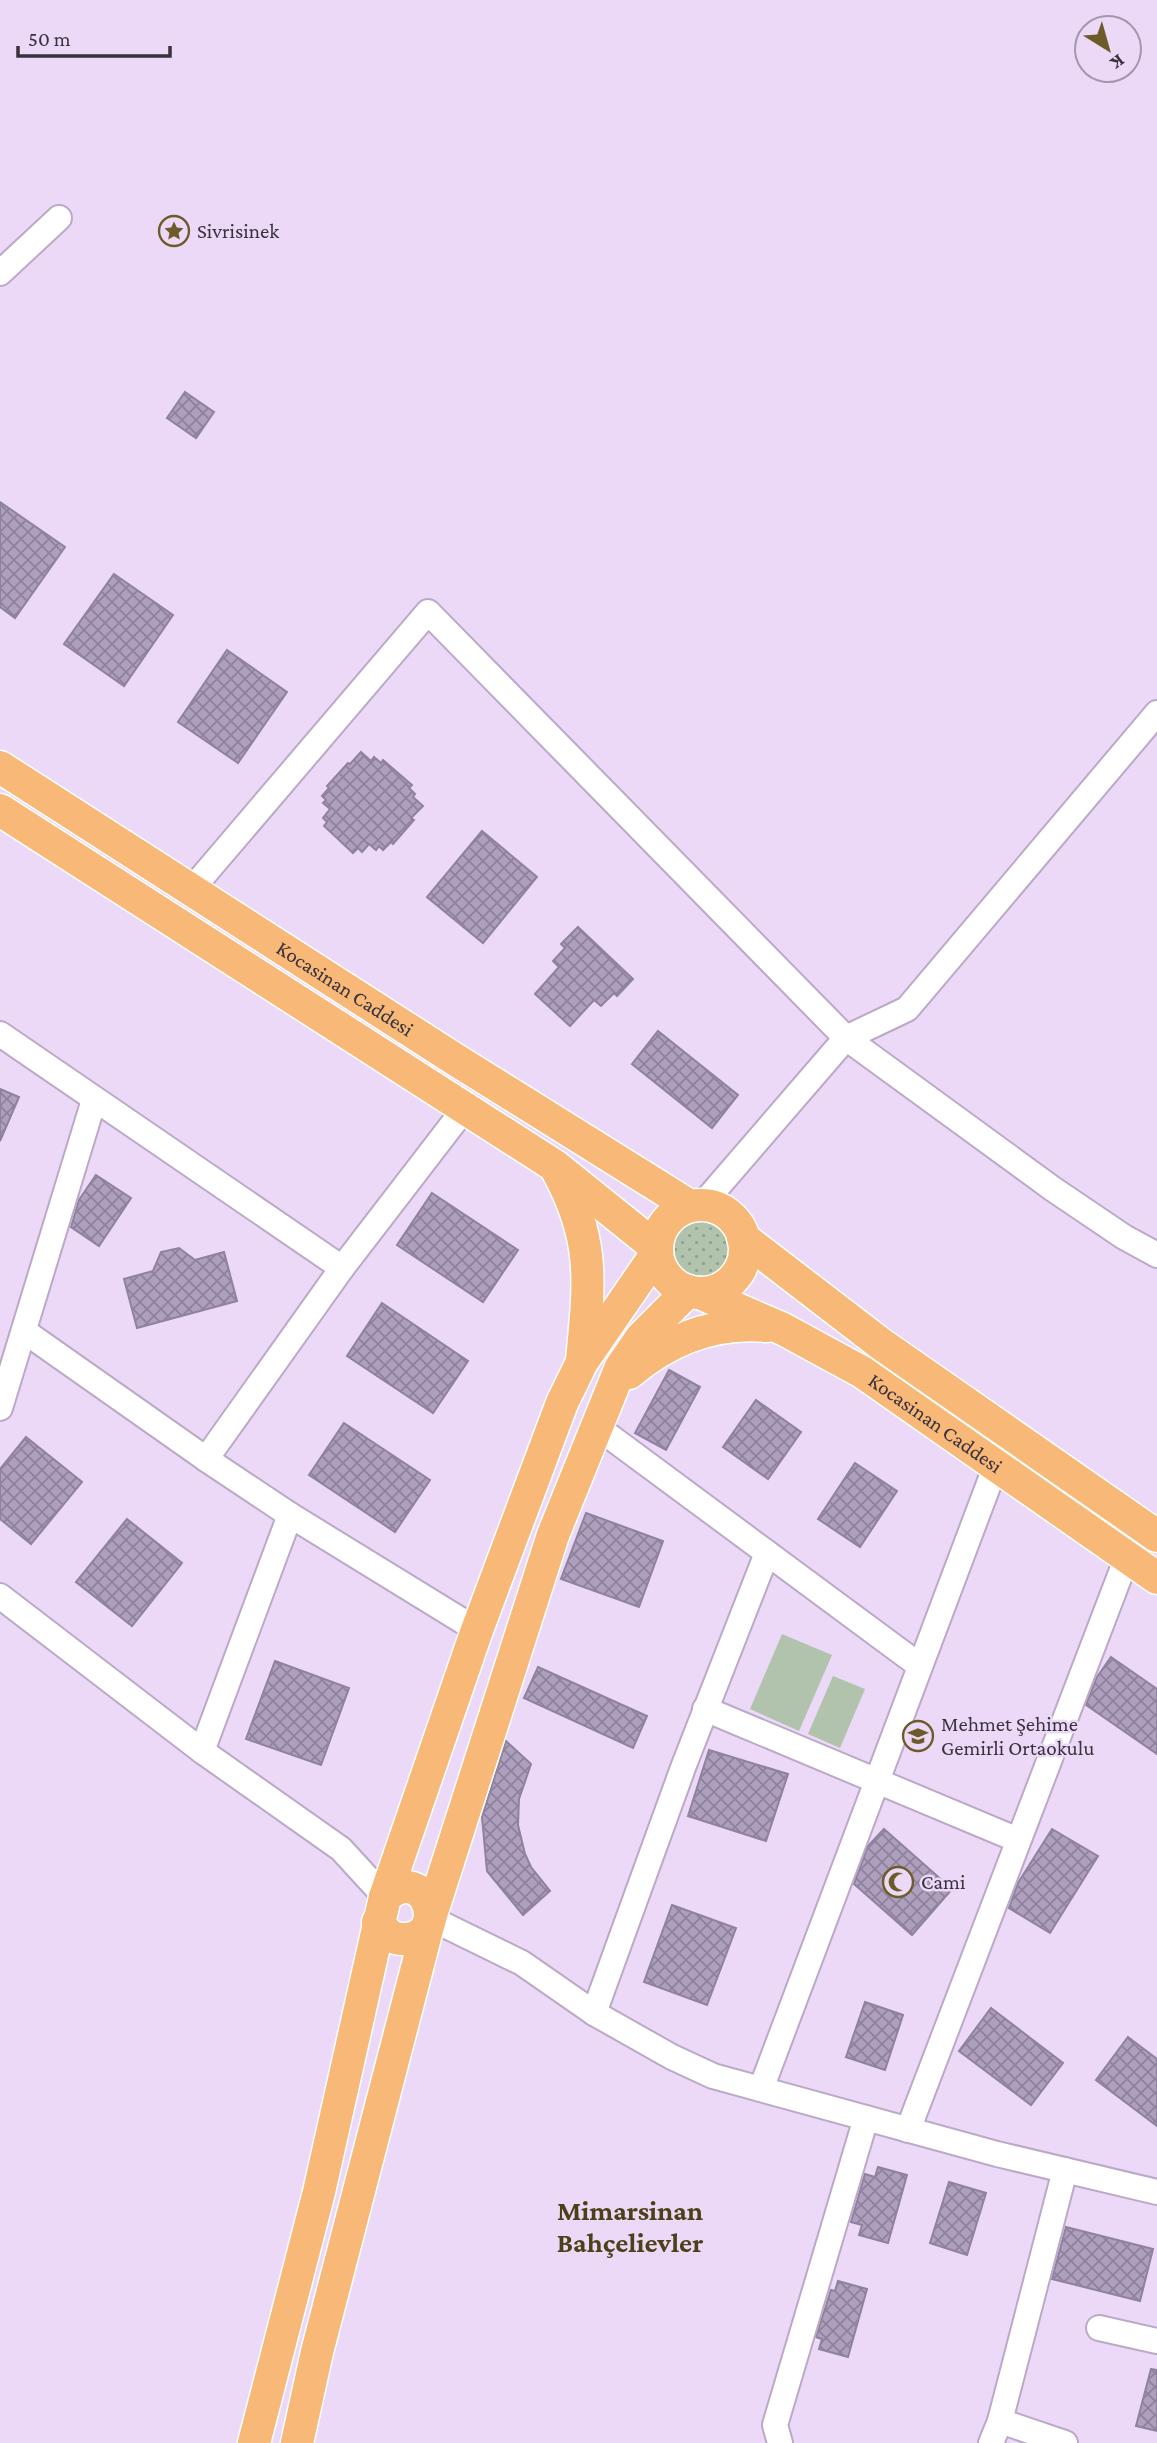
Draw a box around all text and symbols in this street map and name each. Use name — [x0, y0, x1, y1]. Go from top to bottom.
scale bar — [18, 14, 170, 58]
north arrow — [1073, 14, 1143, 84]
text: 50 m — [28, 27, 71, 51]
text: K — [1106, 50, 1129, 75]
place icon: Sivrisinek — [157, 214, 191, 248]
place label: Sivrisinek — [197, 219, 279, 243]
street label: Kocasinan Caddesi — [272, 936, 418, 1042]
street label: Kocasinan Caddesi — [864, 1368, 1007, 1479]
place label: Mehmet Şehime Gemirli Ortaokulu — [941, 1712, 1094, 1760]
school or university icon: Mehmet Şehime Gemirli Ortaokulu — [901, 1719, 935, 1753]
mosque icon: Cami — [881, 1865, 915, 1899]
place label: Cami — [921, 1870, 966, 1894]
district label: Mimarsinan Bahçelievler — [557, 2195, 703, 2258]

